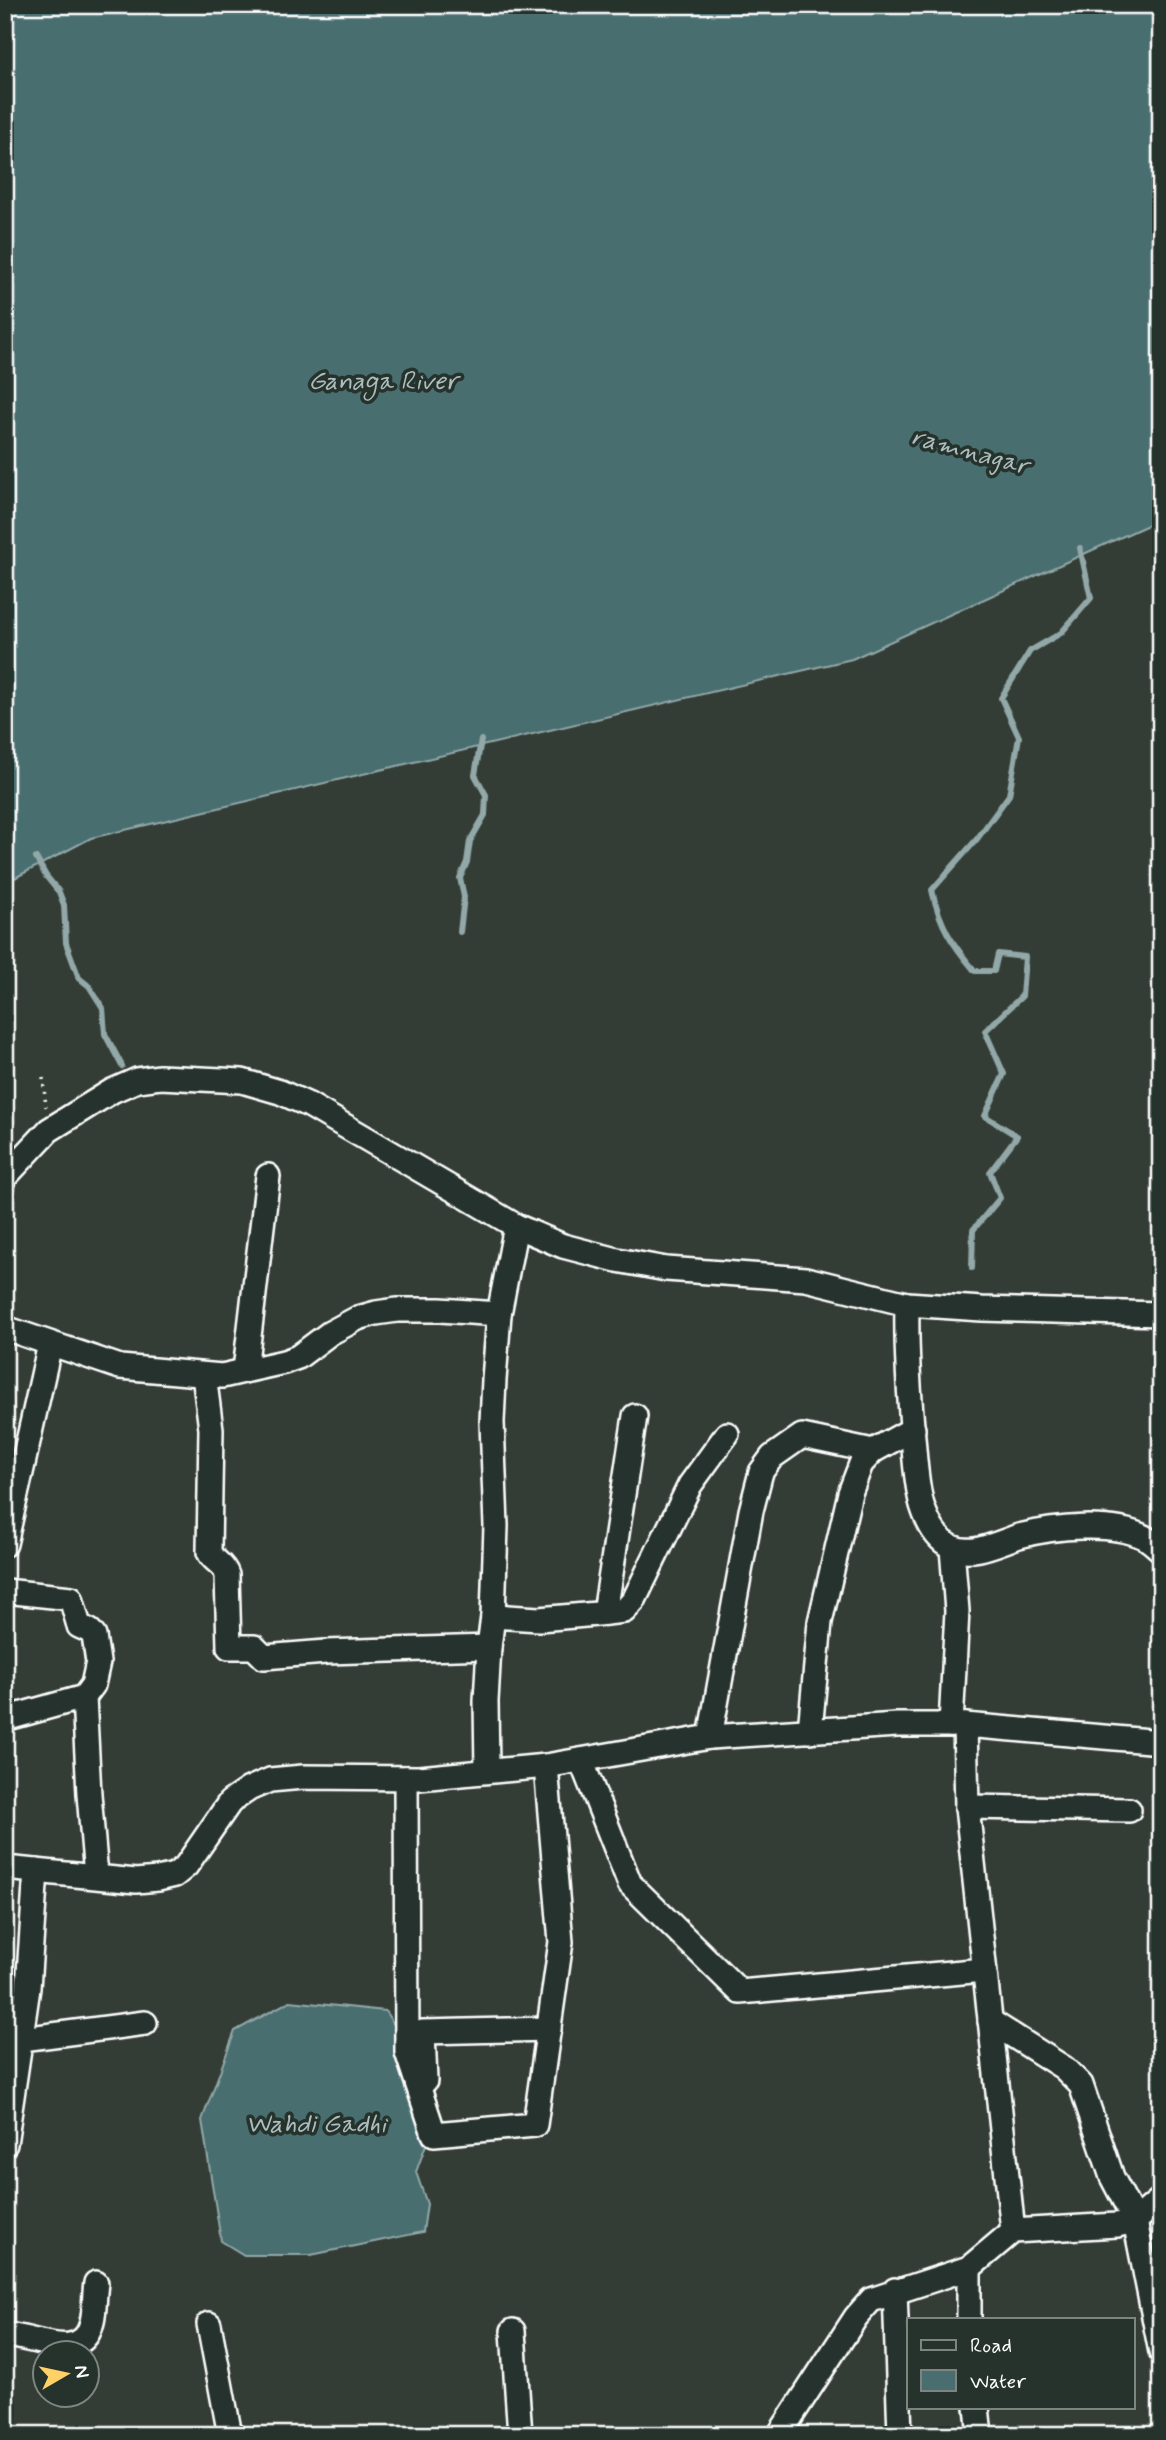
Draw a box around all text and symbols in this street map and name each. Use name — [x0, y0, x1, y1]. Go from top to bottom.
water label: Ganaga River — [308, 365, 462, 401]
water label: ramnagar — [908, 420, 1035, 485]
water label: Wahdi Gadhi — [246, 2108, 388, 2142]
legend — [907, 2318, 1134, 2408]
text: Road — [970, 2332, 1012, 2360]
north arrow — [32, 2338, 102, 2408]
text: N — [68, 2363, 95, 2380]
text: Water — [970, 2368, 1026, 2396]

